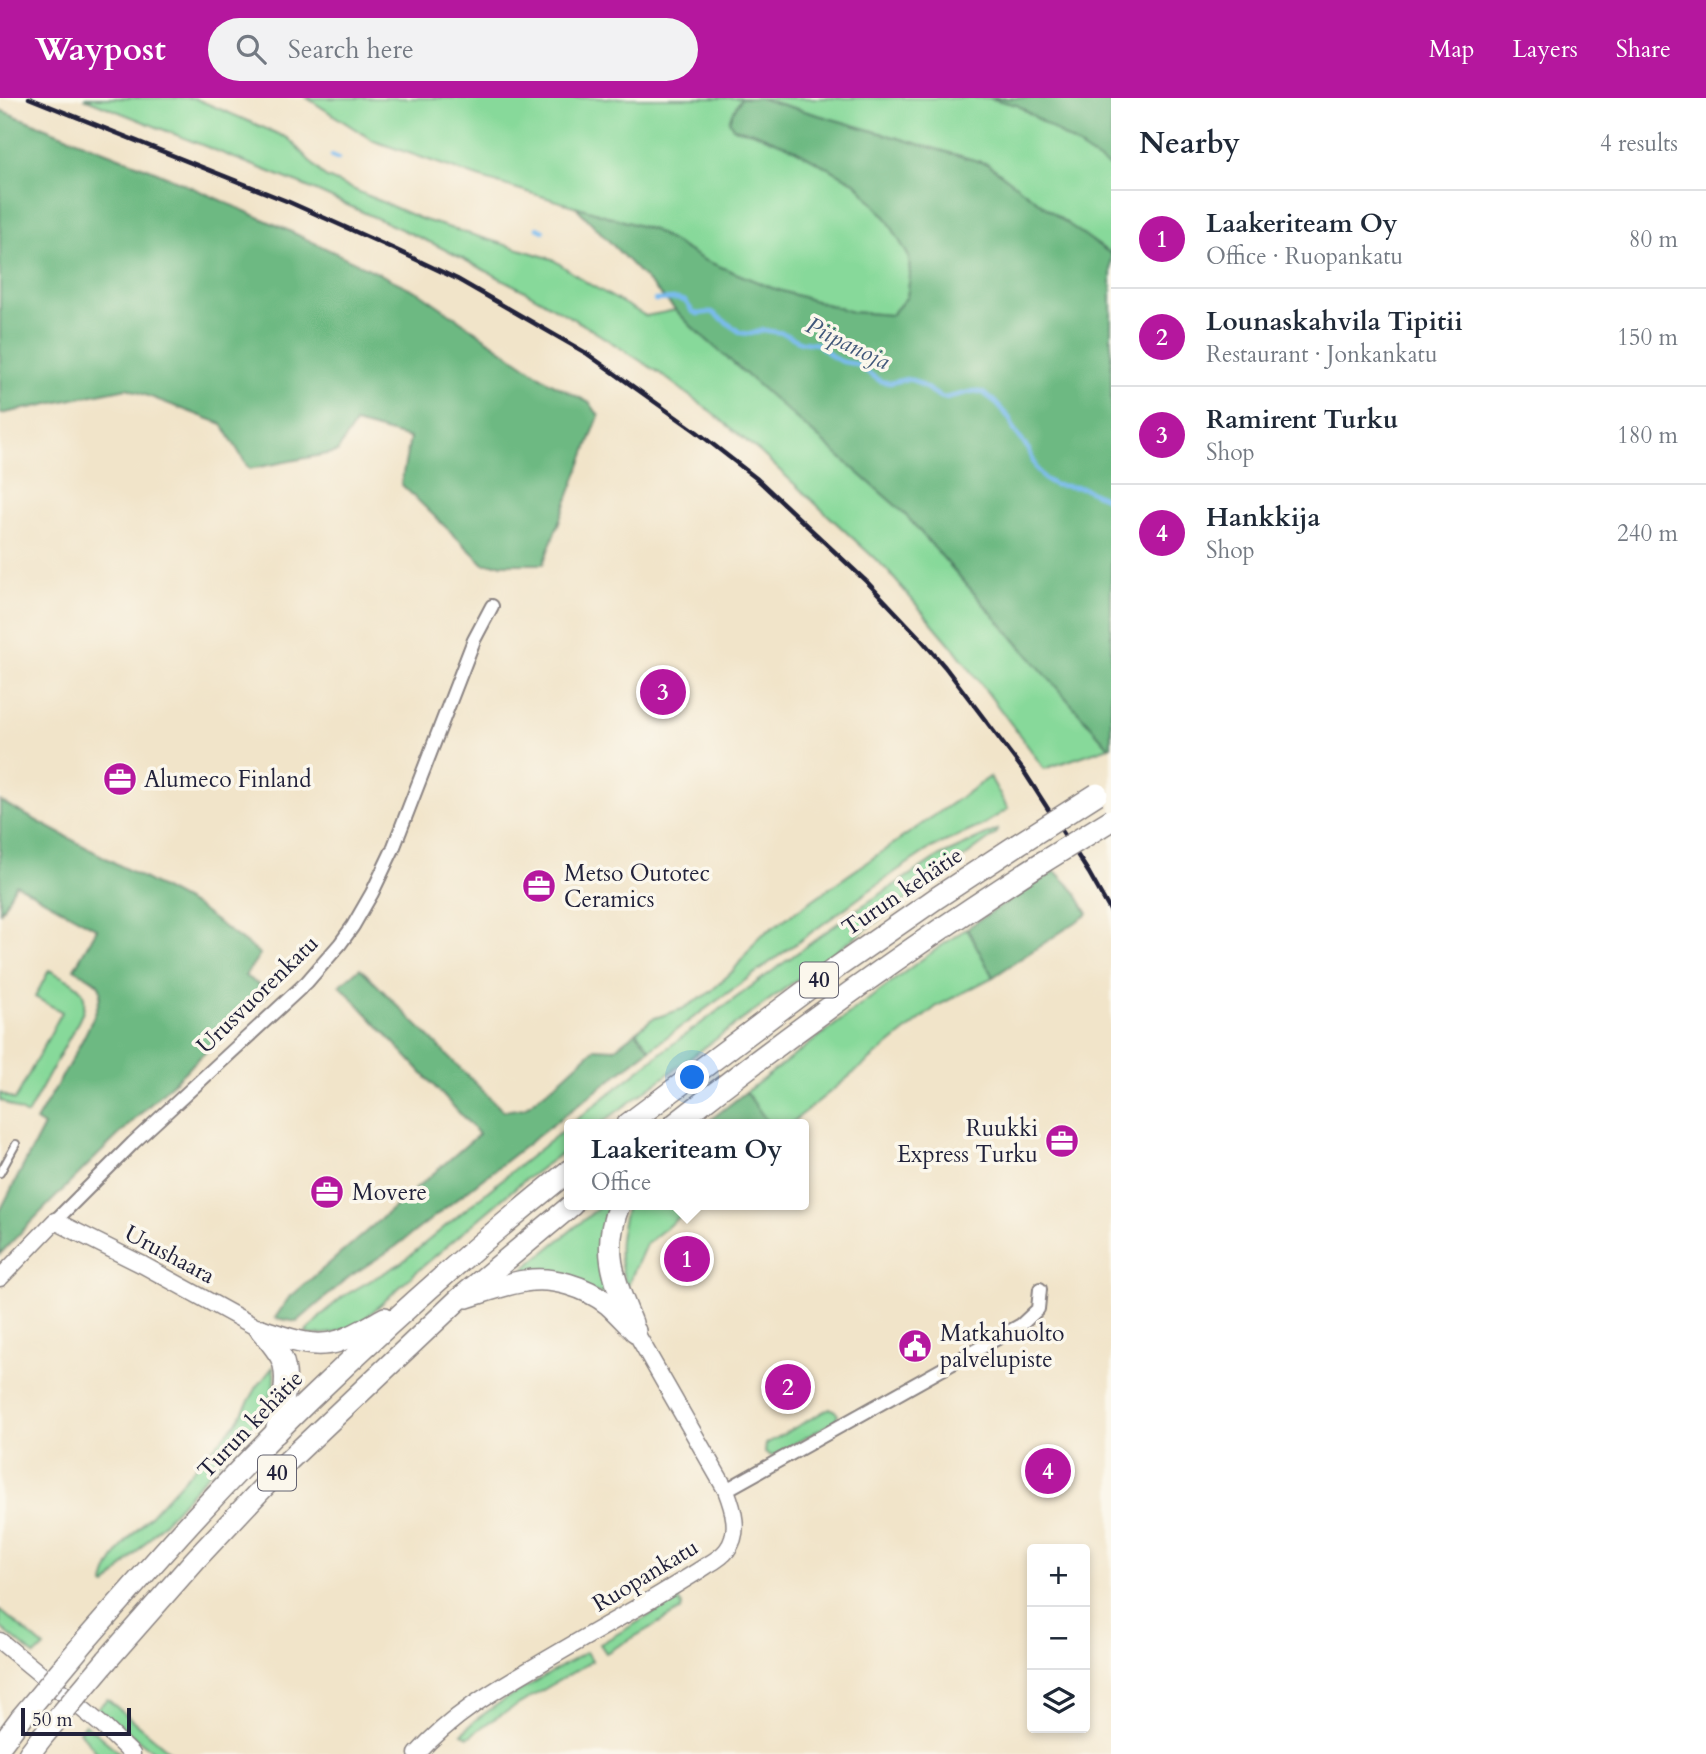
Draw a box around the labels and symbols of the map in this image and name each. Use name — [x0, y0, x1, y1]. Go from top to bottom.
water label: Piipanoja — [800, 309, 896, 378]
pin: 3 — [640, 666, 686, 718]
office icon: Alumeco Finland — [101, 760, 139, 798]
place label: Alumeco Finland — [144, 764, 312, 795]
street label: Turun kehätie — [836, 840, 969, 943]
place label: Metso Outotec Ceramics — [564, 858, 710, 915]
office icon: Metso Outotec Ceramics — [520, 867, 558, 905]
street label: Urusvuorenkatu — [190, 928, 325, 1060]
road number: 40 — [800, 962, 838, 998]
your location — [675, 1060, 709, 1094]
place label: Ruukki Express Turku — [897, 1113, 1038, 1170]
office icon: Ruukki Express Turku — [1043, 1122, 1081, 1160]
office icon: Movere — [308, 1173, 346, 1211]
place label: Movere — [352, 1177, 427, 1208]
street label: Urushaara — [119, 1218, 220, 1291]
pin: 1 — [664, 1233, 710, 1285]
place label: Matkahuolto palvelupiste — [940, 1318, 1064, 1375]
public building icon: Matkahuolto palvelupiste — [896, 1327, 934, 1365]
pin: 2 — [765, 1361, 811, 1413]
street label: Turun kehätie — [191, 1363, 310, 1485]
pin: 4 — [1025, 1445, 1071, 1497]
road number: 40 — [258, 1456, 296, 1490]
street label: Ruopankatu — [587, 1532, 704, 1619]
scale bar — [21, 1705, 131, 1737]

